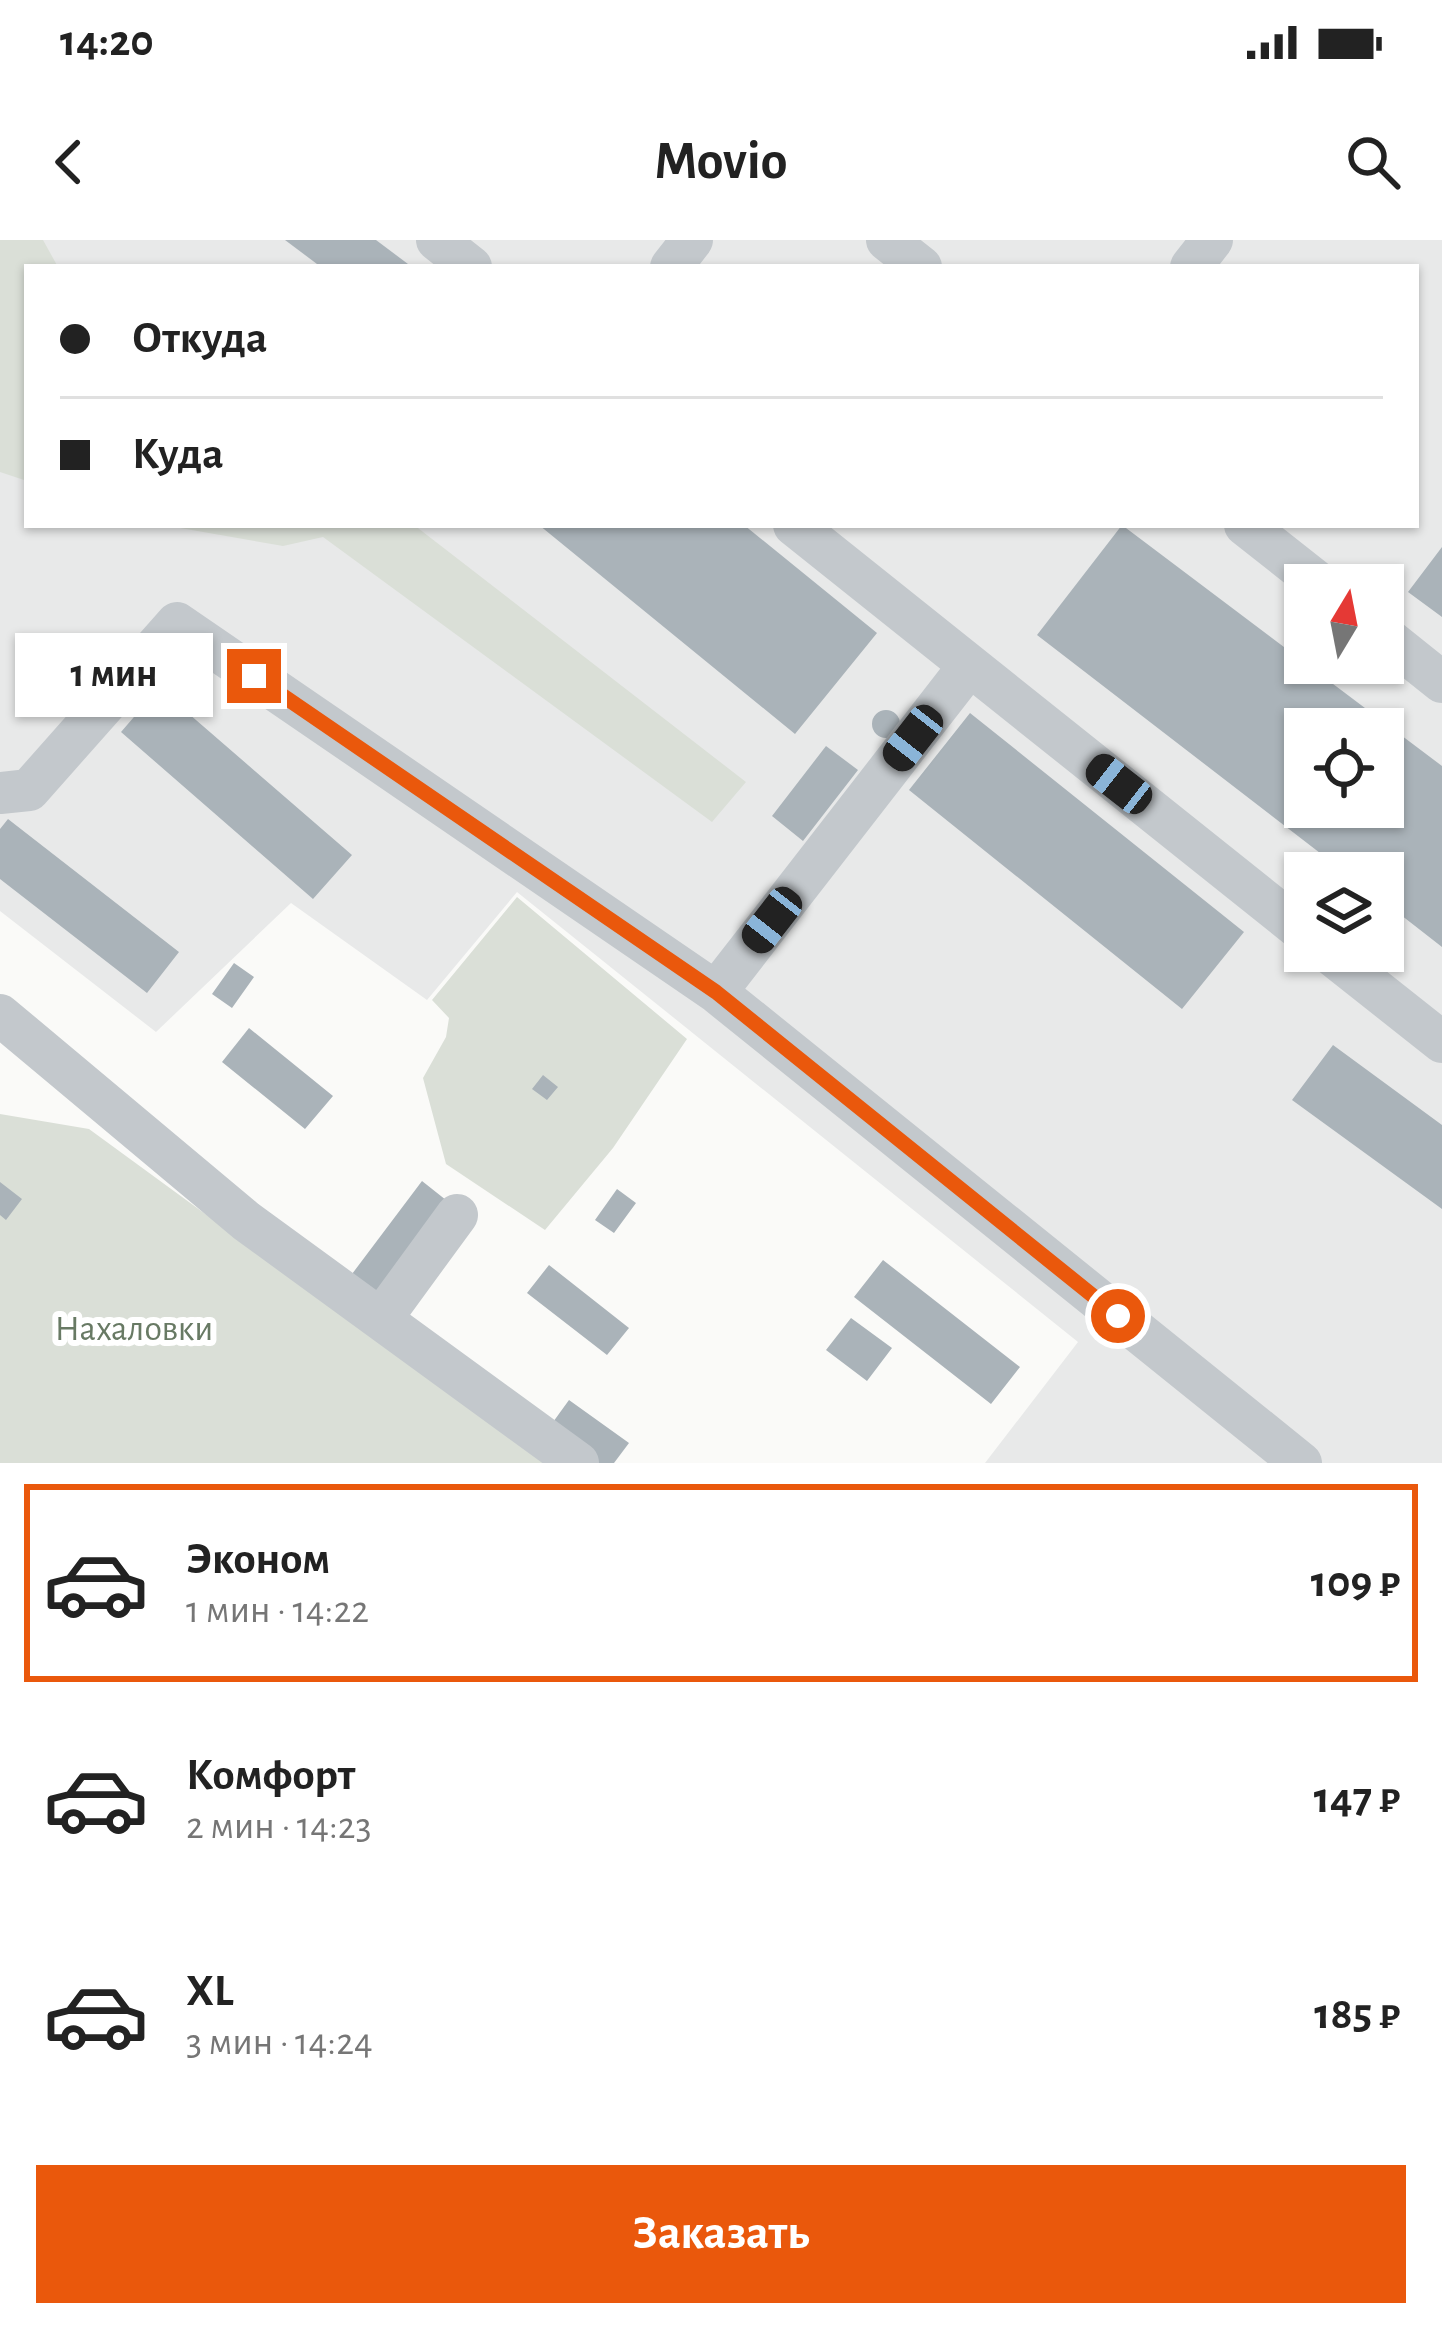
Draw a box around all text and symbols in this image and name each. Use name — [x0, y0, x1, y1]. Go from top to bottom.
text: 14:20 — [60, 19, 154, 64]
icon: back — [36, 129, 102, 195]
icon: search — [1340, 129, 1406, 195]
text: Movio — [654, 135, 788, 189]
text: Откуда — [132, 316, 267, 361]
text: Куда — [132, 432, 224, 477]
north arrow — [1284, 564, 1404, 684]
map controls — [1284, 564, 1404, 972]
callout: 1 мин — [14, 634, 212, 718]
route end — [227, 649, 281, 703]
text: 1 мин — [71, 655, 157, 694]
car — [877, 699, 949, 777]
button: locate — [1284, 708, 1404, 828]
car — [1080, 748, 1158, 820]
button: layers — [1284, 852, 1404, 972]
car — [736, 881, 808, 959]
route start — [1091, 1289, 1145, 1343]
park label: Нахаловки — [55, 1311, 213, 1347]
icon: car — [42, 1529, 150, 1637]
text: Эконом — [186, 1537, 330, 1582]
text: 109 ₽ — [1311, 1560, 1400, 1605]
text: 1 мин · 14:22 — [186, 1591, 369, 1630]
icon: car — [42, 1745, 150, 1853]
text: Комфорт — [186, 1753, 355, 1798]
text: 147 ₽ — [1314, 1776, 1400, 1821]
text: 2 мин · 14:23 — [186, 1807, 372, 1846]
icon: car — [42, 1961, 150, 2069]
text: XL — [186, 1969, 234, 2014]
text: 185 ₽ — [1314, 1992, 1400, 2037]
text: 3 мин · 14:24 — [186, 2023, 373, 2062]
button: Заказать — [36, 2165, 1406, 2303]

